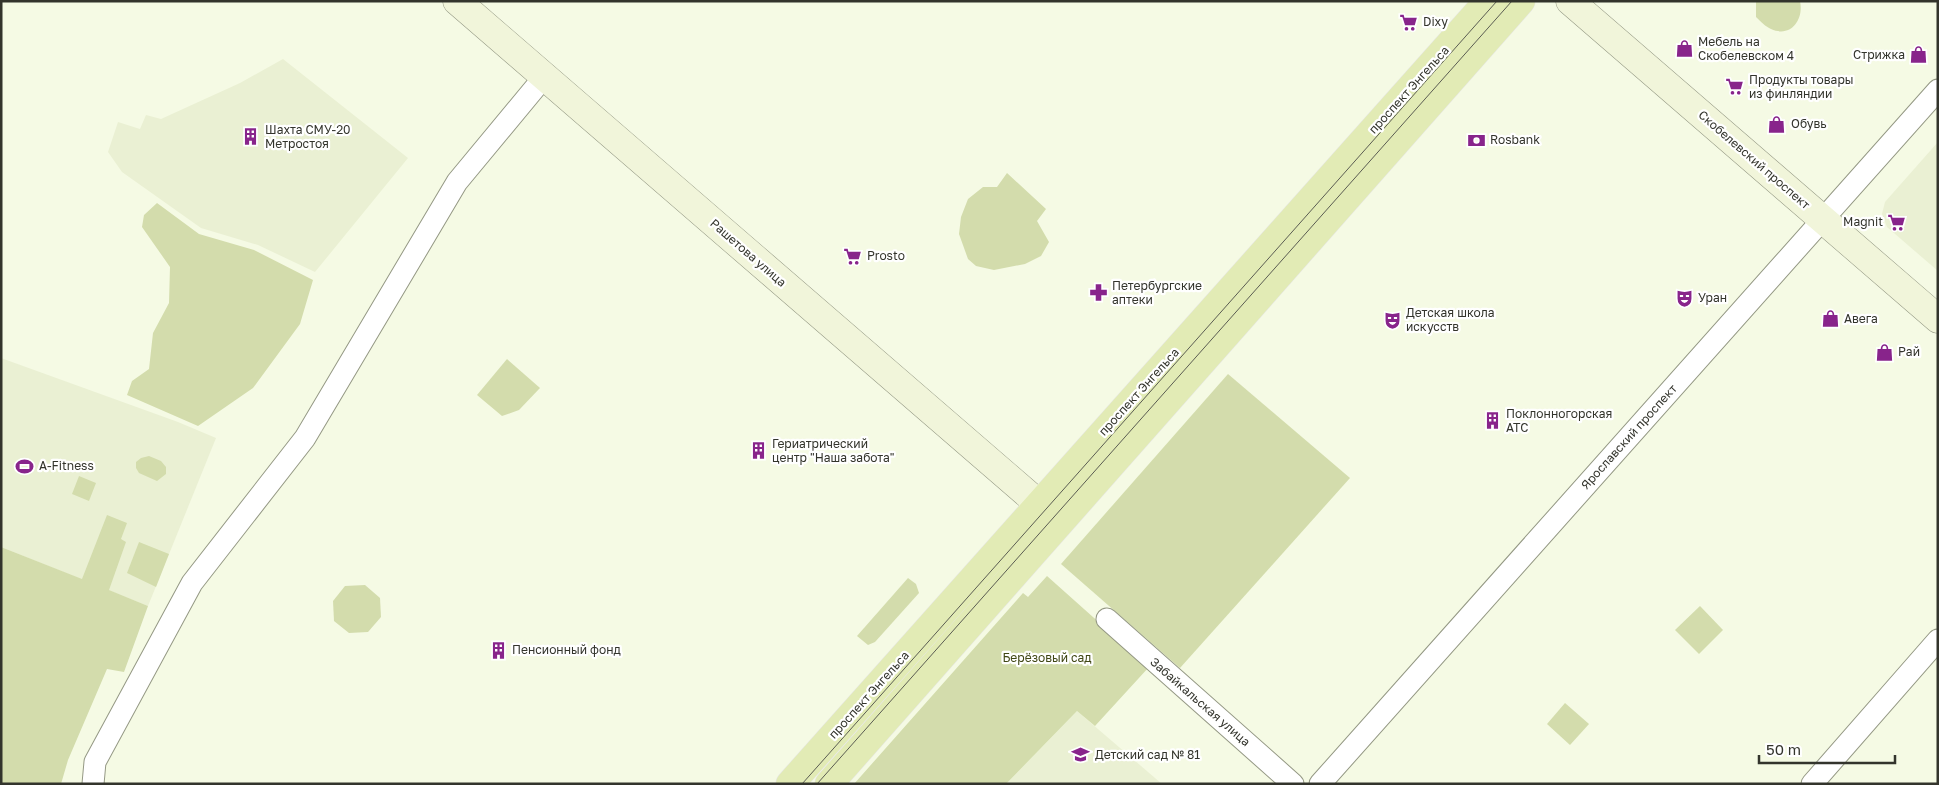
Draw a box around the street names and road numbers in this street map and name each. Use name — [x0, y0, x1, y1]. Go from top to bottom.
street label: проспект Энгельса — [1365, 43, 1452, 137]
street label: Скобелевский проспект — [1695, 107, 1813, 212]
street label: Рашетова улица — [707, 216, 789, 290]
street label: проспект Энгельса — [1095, 345, 1182, 439]
street label: Ярославский проспект — [1577, 381, 1680, 492]
street label: проспект Энгельса — [825, 648, 912, 742]
street label: Забайкальская улица — [1147, 654, 1253, 749]

